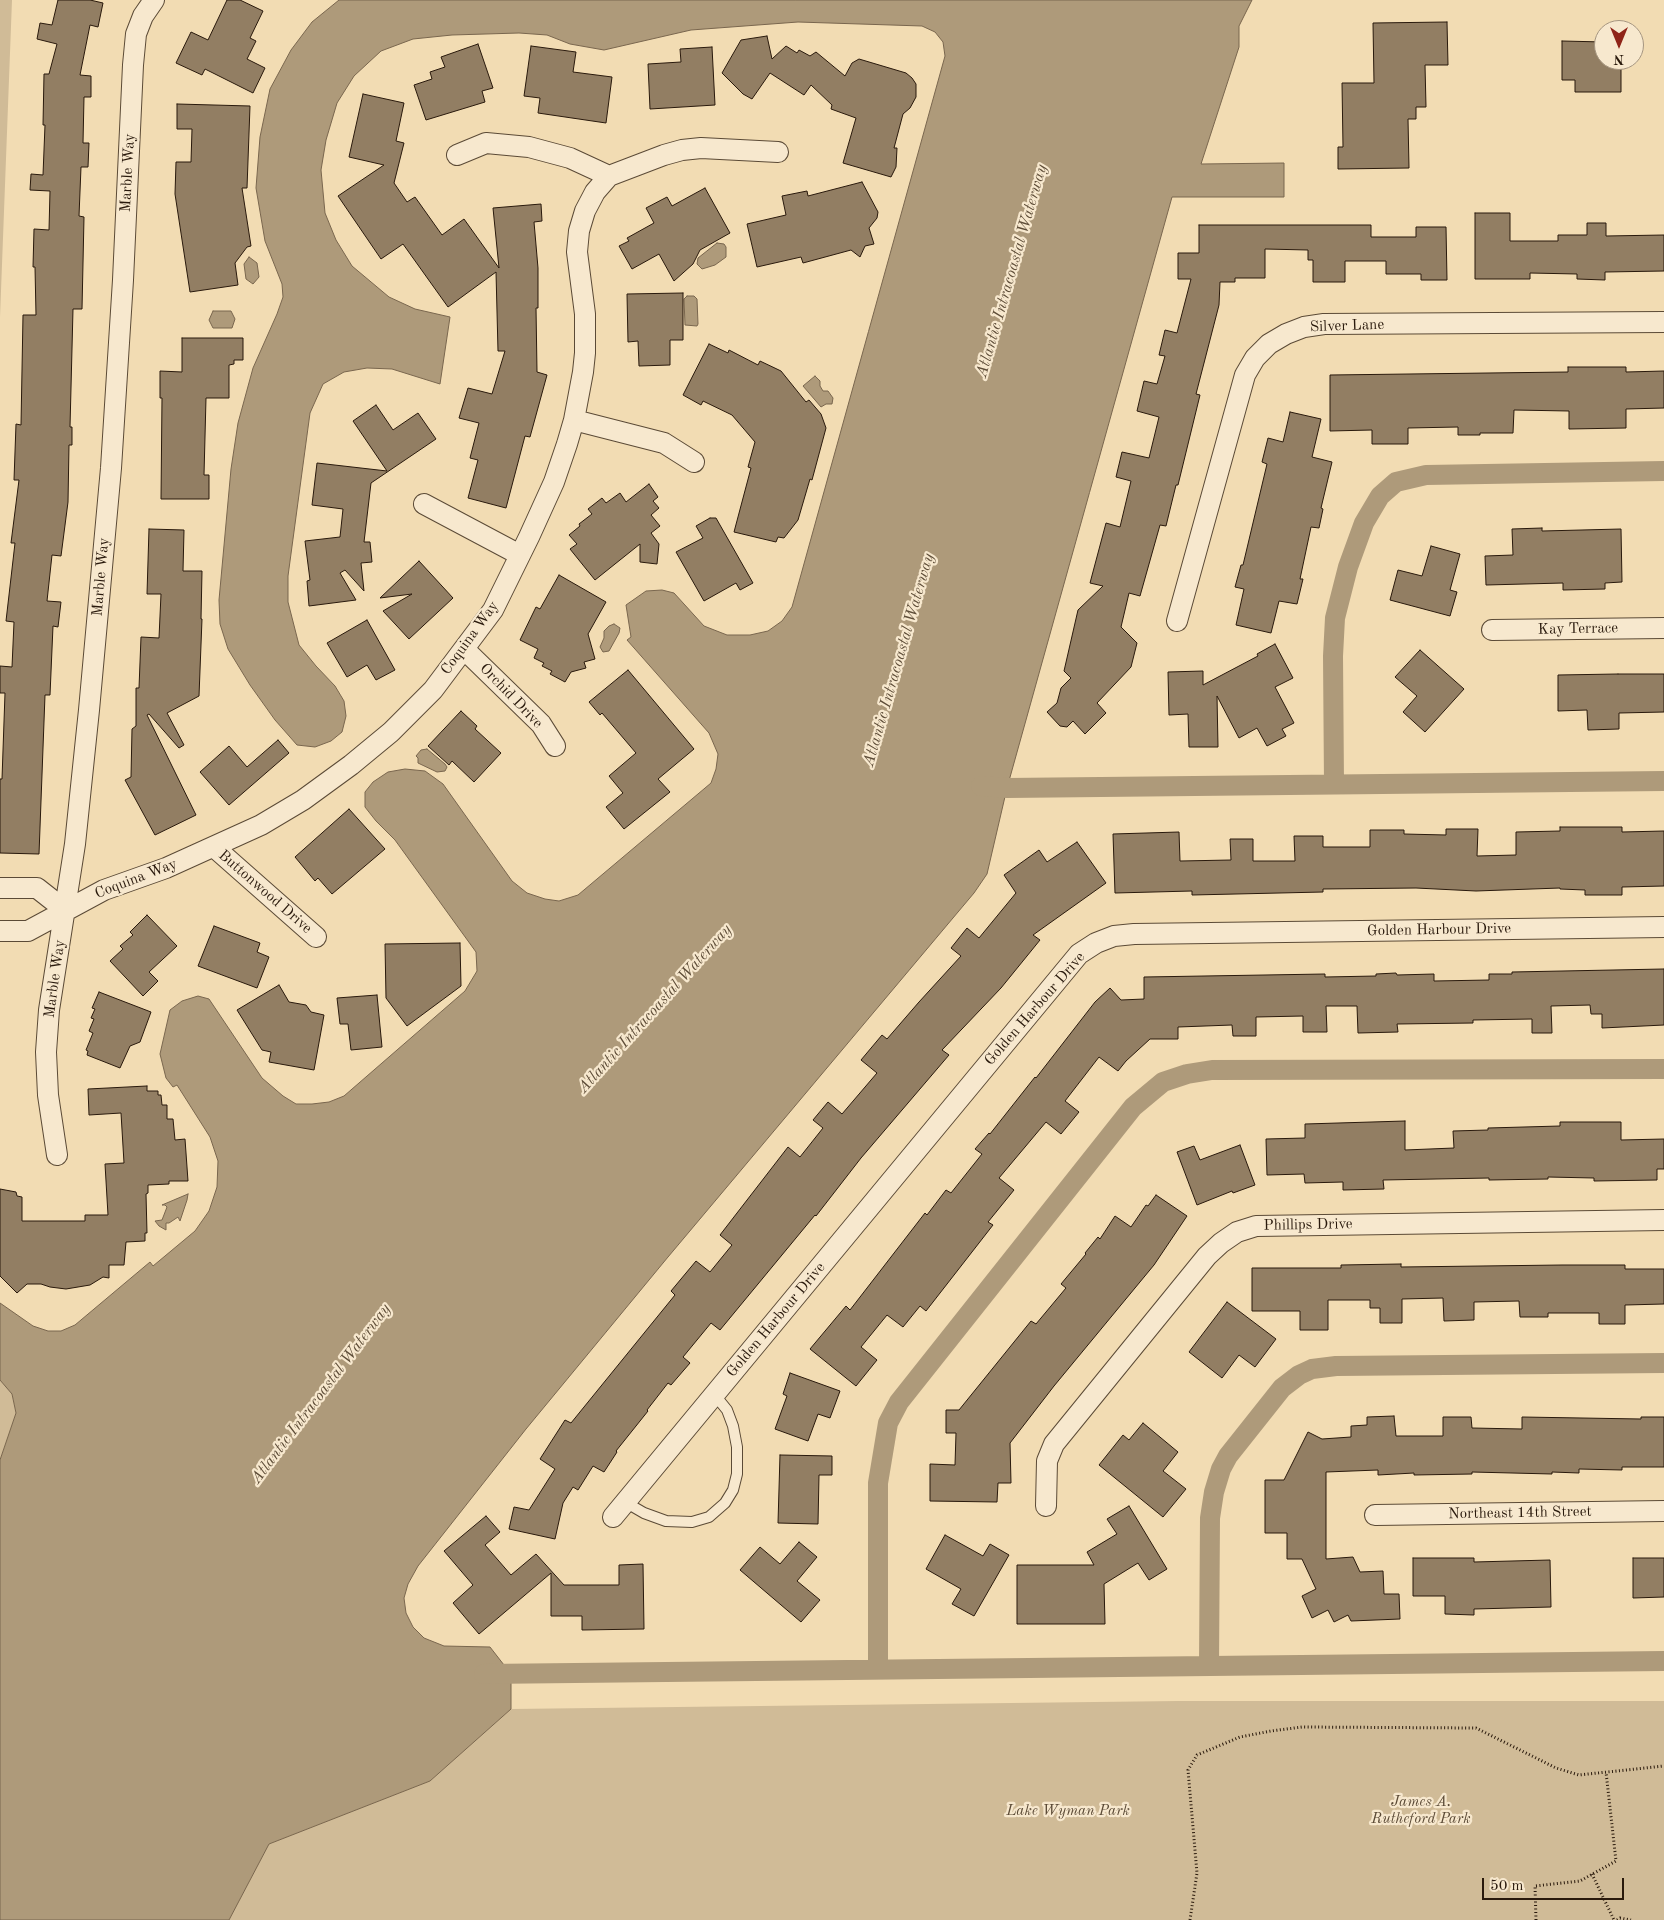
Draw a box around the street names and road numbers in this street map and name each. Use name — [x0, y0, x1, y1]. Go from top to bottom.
street label: Marble Way — [117, 133, 139, 213]
street label: Silver Lane — [1310, 316, 1384, 336]
street label: Marble Way — [89, 537, 113, 617]
street label: Coquina Way — [437, 598, 503, 678]
street label: Kay Terrace — [1538, 619, 1618, 639]
street label: Orchid Drive — [476, 660, 546, 732]
street label: Buttonwood Drive — [214, 846, 316, 938]
street label: Coquina Way — [92, 855, 180, 903]
street label: Golden Harbour Drive — [1367, 920, 1511, 940]
street label: Marble Way — [41, 939, 69, 1019]
street label: Golden Harbour Drive — [981, 949, 1089, 1069]
street label: Phillips Drive — [1263, 1215, 1353, 1235]
street label: Golden Harbour Drive — [723, 1259, 829, 1381]
street label: Northeast 14th Street — [1448, 1503, 1592, 1523]

